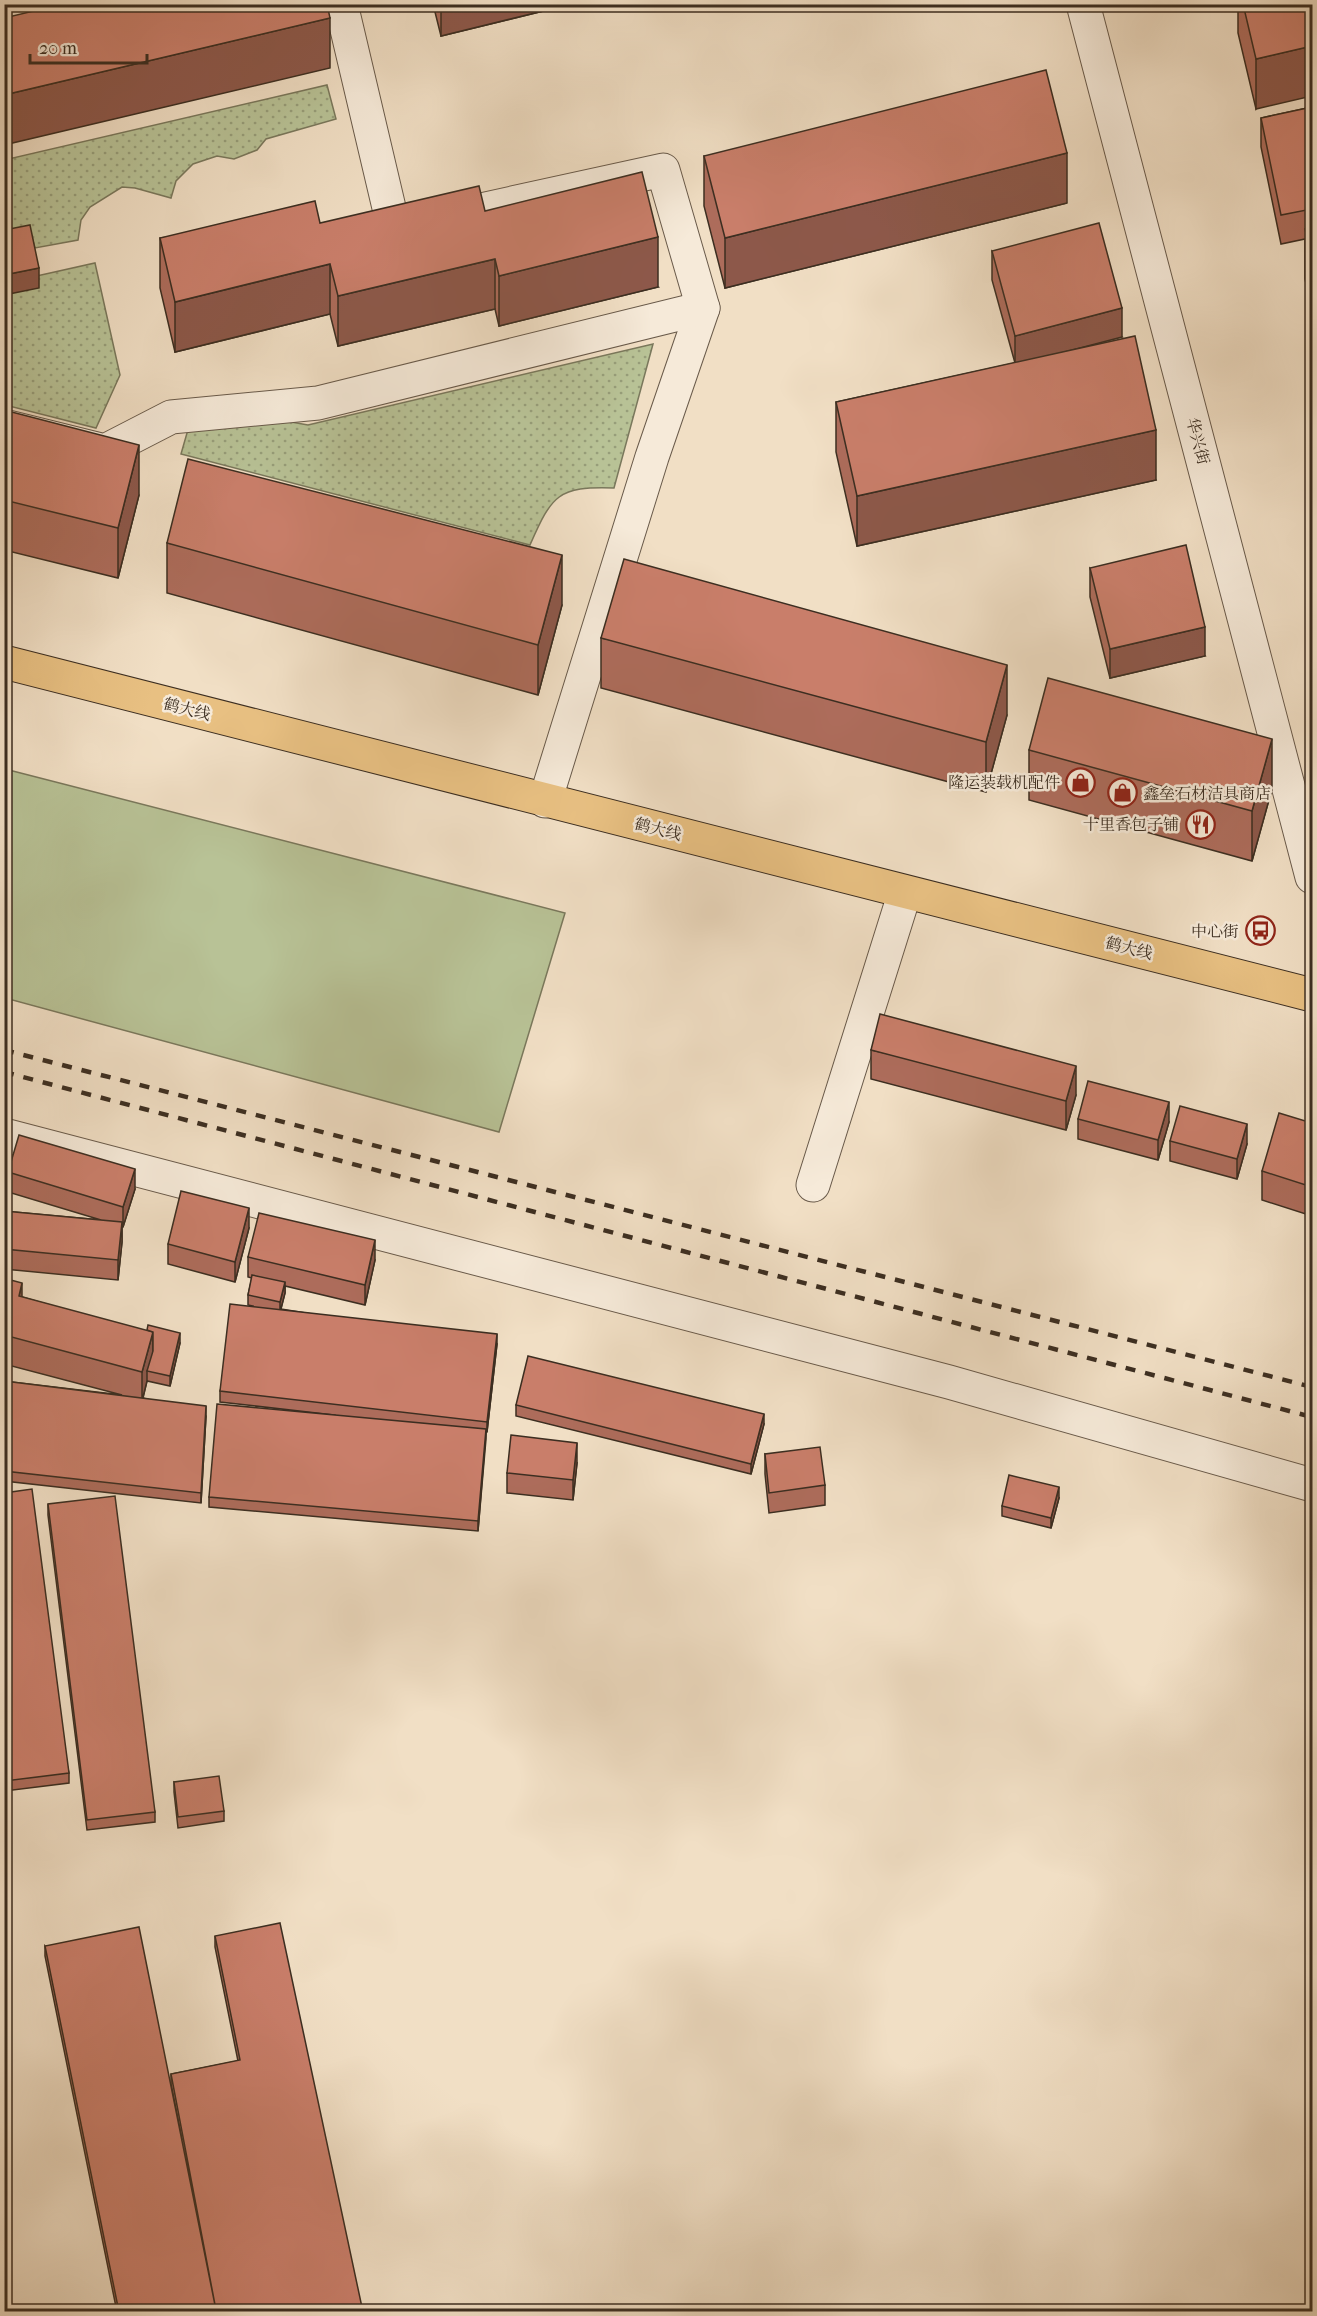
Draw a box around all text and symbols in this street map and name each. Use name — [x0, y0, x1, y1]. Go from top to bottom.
scale bar — [30, 27, 147, 65]
text: 20 m — [39, 38, 77, 59]
street label: 华兴街 — [1183, 415, 1213, 467]
street label: 鹤大线 — [161, 694, 213, 724]
shop icon: 隆运装载机配件 — [1065, 766, 1097, 798]
place label: 隆运装载机配件 — [948, 773, 1060, 792]
shop icon: 鑫垒石材洁具商店 — [1106, 777, 1138, 809]
place label: 鑫垒石材洁具商店 — [1143, 784, 1271, 803]
restaurant icon: 十里香包子铺 — [1184, 808, 1216, 840]
street label: 鹤大线 — [632, 814, 684, 844]
place label: 十里香包子铺 — [1083, 815, 1179, 834]
bus stop icon: 中心街 — [1244, 915, 1276, 947]
place label: 中心街 — [1191, 922, 1239, 941]
street label: 鹤大线 — [1103, 933, 1155, 963]

